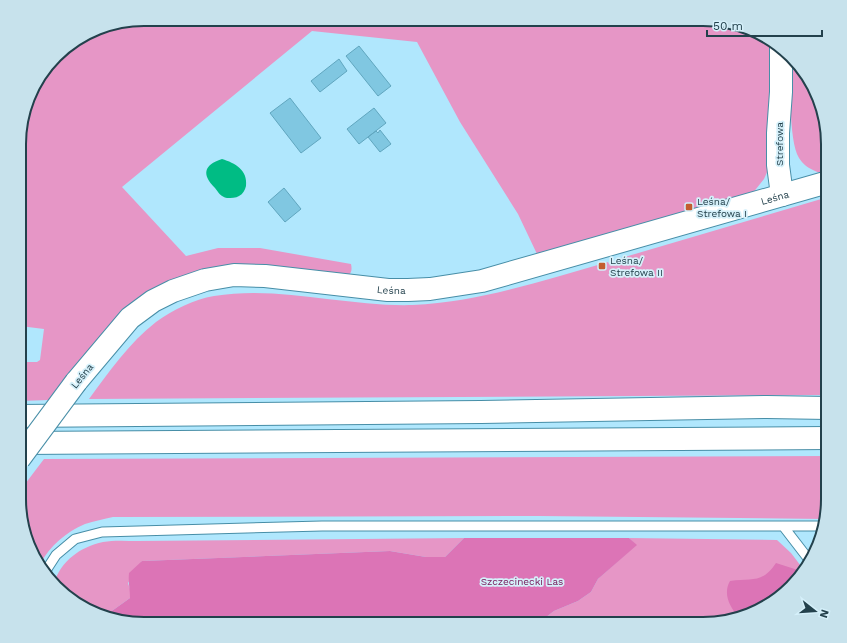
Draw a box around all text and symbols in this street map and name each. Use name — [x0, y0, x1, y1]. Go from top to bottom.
scale bar — [707, 12, 822, 38]
text: 50 m — [713, 19, 743, 33]
street label: Strefowa — [774, 122, 785, 166]
street label: Leśna — [759, 188, 791, 206]
place label: Leśna/ Strefowa I — [697, 196, 747, 219]
marker: Leśna/ Strefowa I — [684, 202, 694, 212]
place label: Leśna/ Strefowa II — [610, 255, 663, 278]
marker: Leśna/ Strefowa II — [597, 261, 607, 271]
street label: Leśna — [376, 283, 406, 296]
street label: Leśna — [69, 361, 96, 391]
park label: Szczecinecki Las — [481, 576, 563, 587]
north arrow — [795, 591, 835, 631]
text: N — [817, 608, 831, 620]

